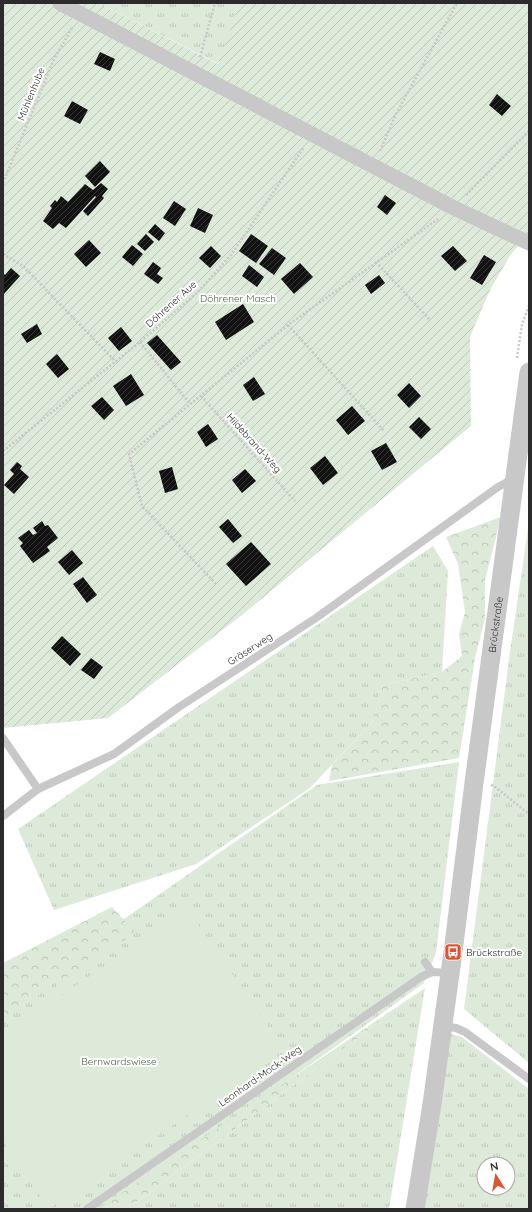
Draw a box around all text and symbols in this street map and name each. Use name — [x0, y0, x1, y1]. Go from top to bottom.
street label: Mühlenhube — [14, 65, 48, 123]
street label: Döhrener Aue — [143, 278, 199, 330]
park label: Döhrener Masch — [200, 292, 276, 305]
street label: Hildebrand-Weg — [224, 410, 284, 476]
street label: Brückstraße — [485, 595, 505, 653]
street label: Gräserweg — [225, 630, 275, 668]
bus stop icon: Brückstraße — [443, 942, 463, 962]
place label: Brückstraße — [466, 946, 522, 959]
street label: Leonhard-Mock-Weg — [216, 1043, 304, 1109]
park label: Bernwardswiese — [81, 1055, 157, 1068]
north arrow — [476, 1156, 516, 1196]
text: N — [489, 1159, 499, 1174]

